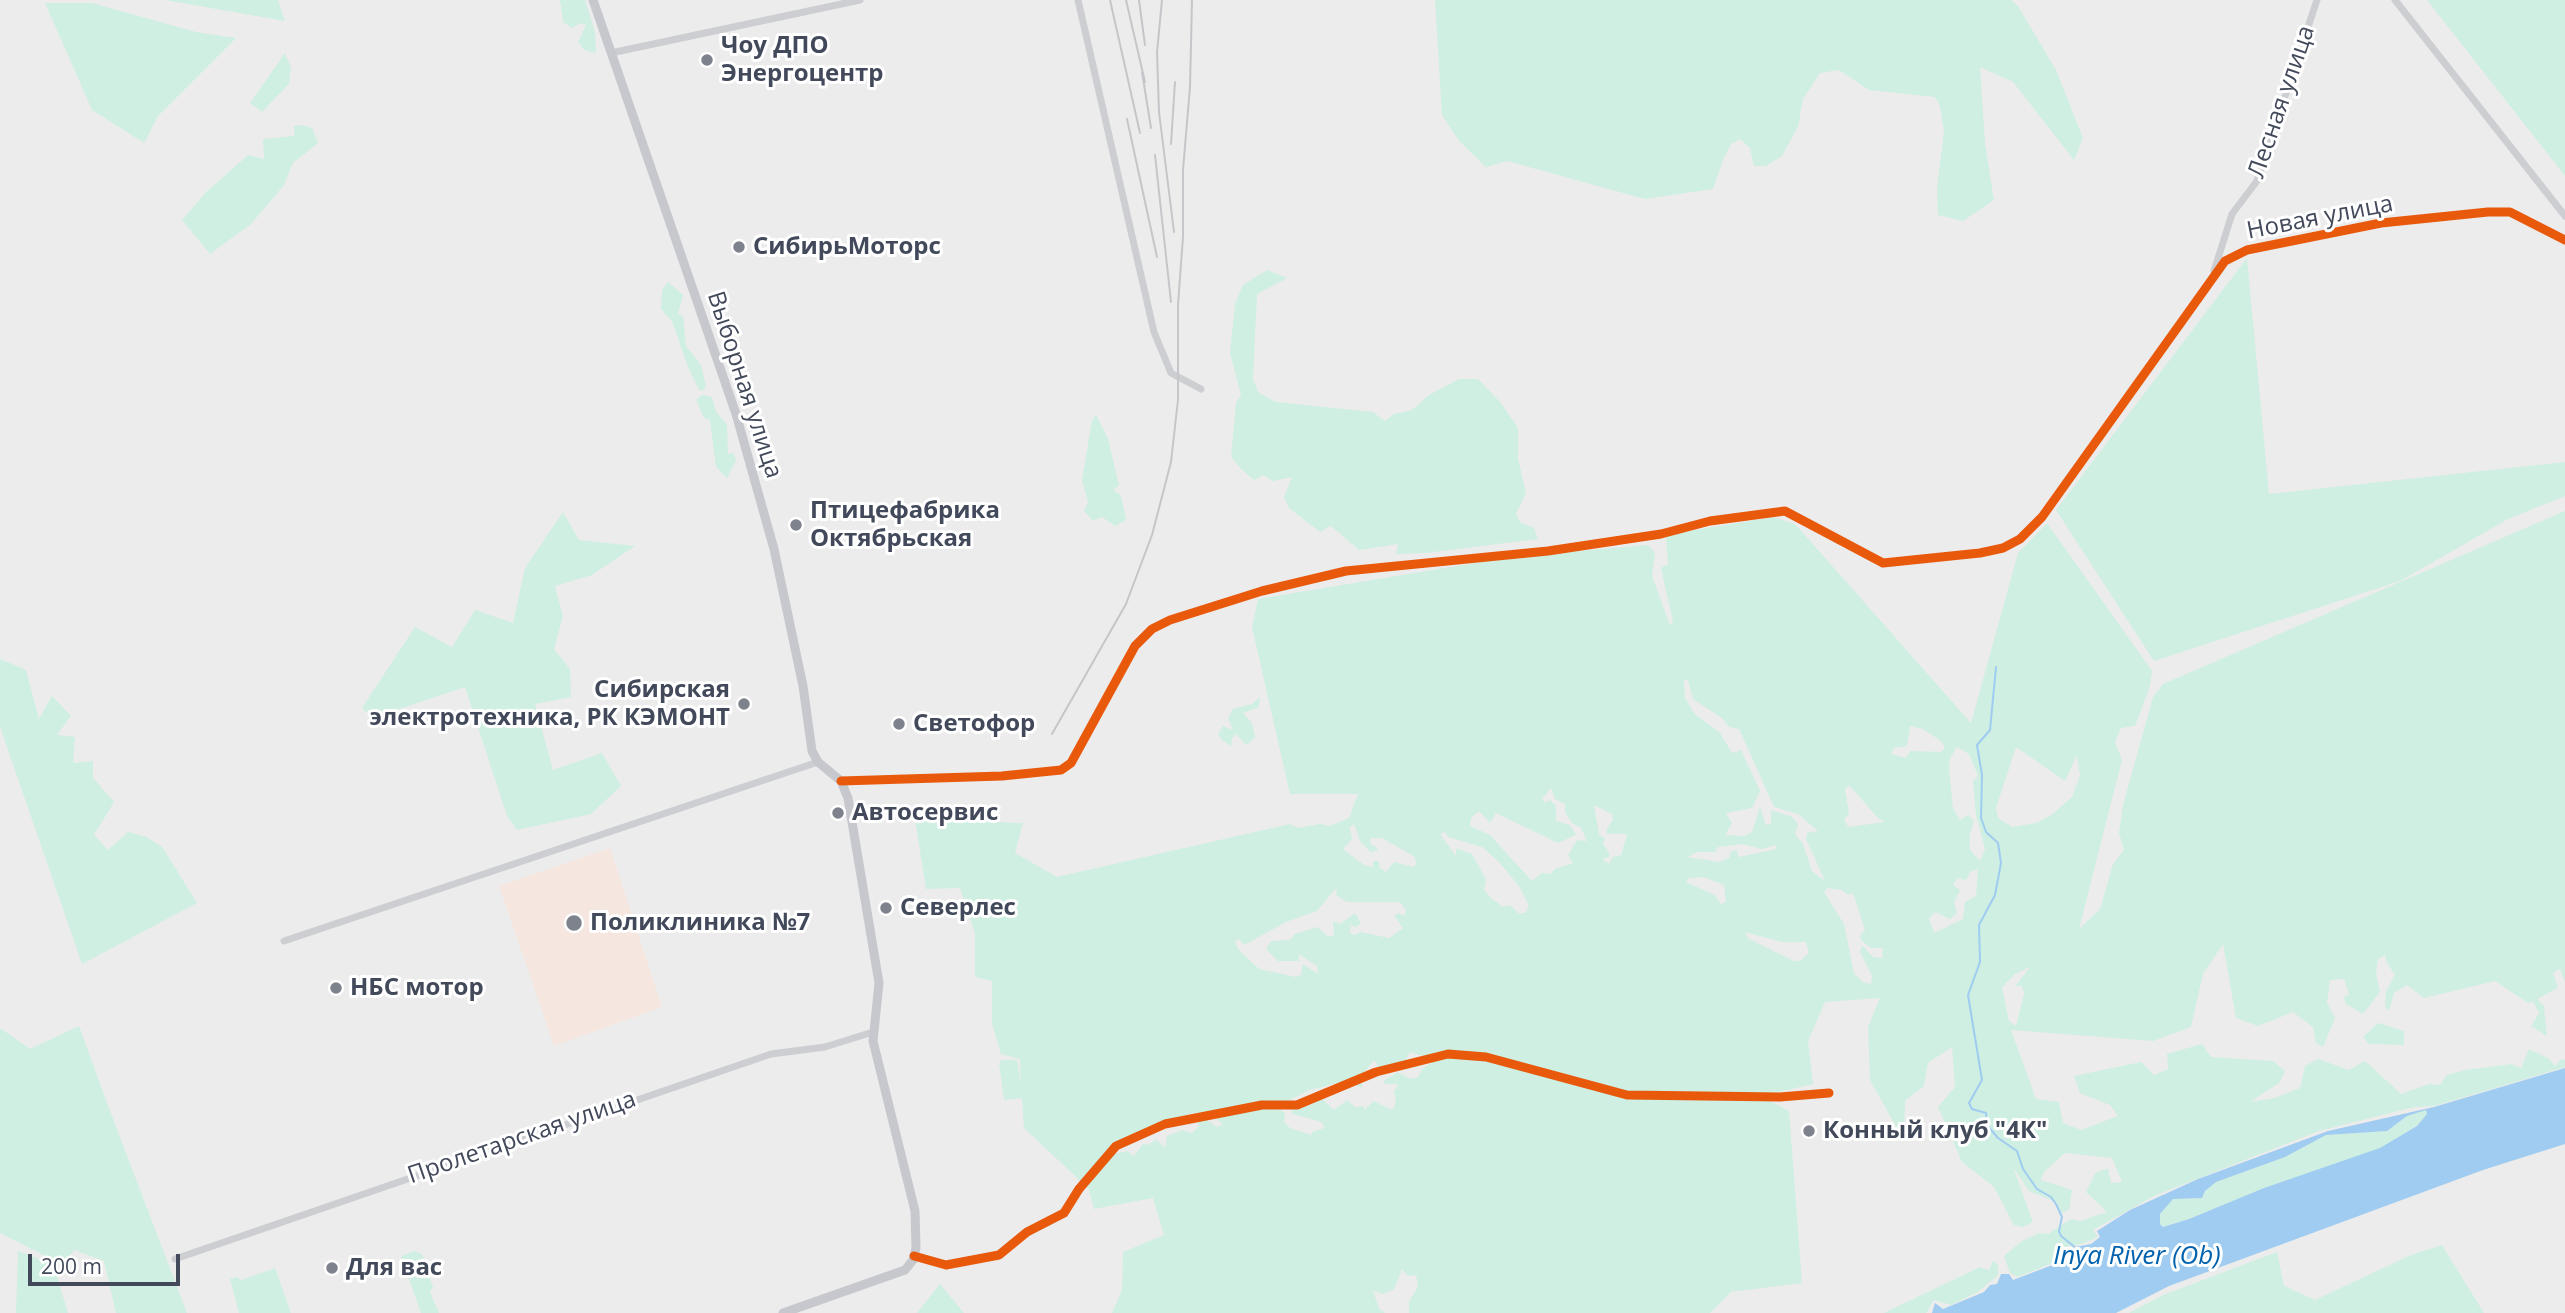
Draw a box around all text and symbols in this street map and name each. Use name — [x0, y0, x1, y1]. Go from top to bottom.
street label: Лесная улица — [2242, 22, 2322, 182]
place label: Чоу ДПО Энергоцентр — [721, 32, 884, 88]
marker: Чоу ДПО Энергоцентр — [699, 52, 715, 68]
street label: Новая улица — [2245, 190, 2395, 246]
place label: СибирьМоторс — [753, 233, 941, 261]
marker: СибирьМоторс — [731, 239, 747, 255]
street label: Выборная улица — [700, 288, 788, 482]
place label: Птицефабрика Октябрьская — [810, 497, 1000, 553]
marker: Птицефабрика Октябрьская — [788, 517, 804, 533]
place label: Сибирская электротехника, РК КЭМОНТ — [369, 676, 730, 732]
marker: Сибирская электротехника, РК КЭМОНТ — [736, 696, 752, 712]
place label: Светофор — [913, 710, 1035, 738]
marker: Светофор — [891, 716, 907, 732]
place label: Автосервис — [852, 799, 998, 827]
marker: Автосервис — [830, 805, 846, 821]
place label: Северлес — [900, 894, 1016, 922]
marker: Северлес — [878, 900, 894, 916]
place label: Поликлиника №7 — [590, 909, 810, 937]
marker: Поликлиника №7 — [564, 913, 584, 933]
place label: НБС мотор — [350, 974, 484, 1002]
marker: НБС мотор — [328, 980, 344, 996]
street label: Пролетарская улица — [404, 1085, 640, 1191]
place label: Конный клуб "4К" — [1823, 1117, 2047, 1145]
marker: Конный клуб "4К" — [1801, 1123, 1817, 1139]
scale bar — [32, 1240, 184, 1284]
water label: Inya River (Ob) — [2053, 1241, 2221, 1273]
text: 200 m — [41, 1252, 102, 1280]
place label: Для вас — [346, 1254, 442, 1282]
marker: Для вас — [324, 1260, 340, 1276]

